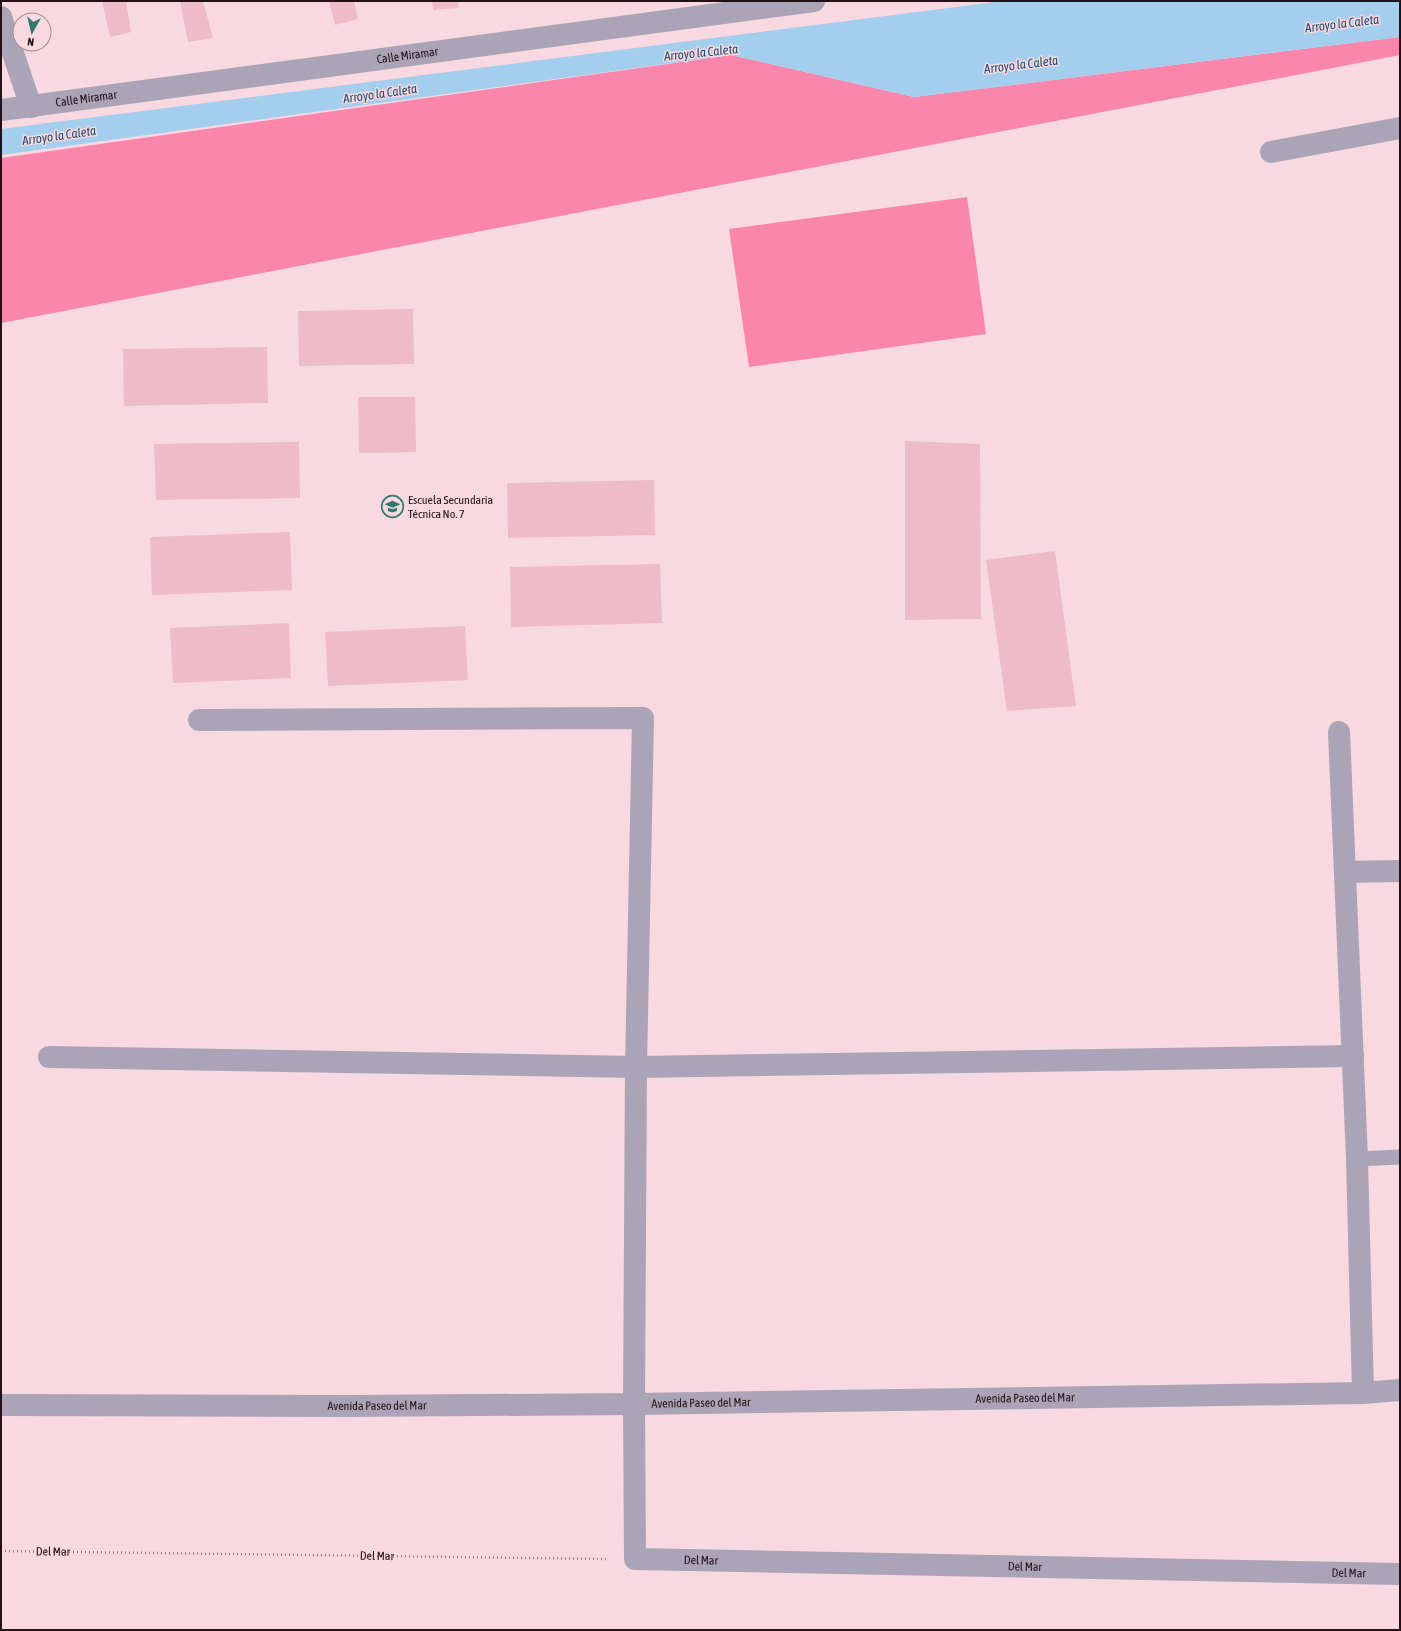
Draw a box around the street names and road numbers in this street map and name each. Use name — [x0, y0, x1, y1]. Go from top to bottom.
street label: Calle Miramar — [376, 44, 439, 67]
street label: Calle Miramar — [55, 87, 118, 110]
street label: Avenida Paseo del Mar — [975, 1390, 1075, 1406]
street label: Avenida Paseo del Mar — [651, 1395, 751, 1411]
street label: Avenida Paseo del Mar — [327, 1398, 427, 1413]
street label: Del Mar — [36, 1544, 71, 1559]
street label: Del Mar — [360, 1549, 395, 1563]
street label: Del Mar — [684, 1553, 719, 1568]
street label: Del Mar — [1008, 1559, 1043, 1574]
street label: Del Mar — [1332, 1566, 1366, 1580]

